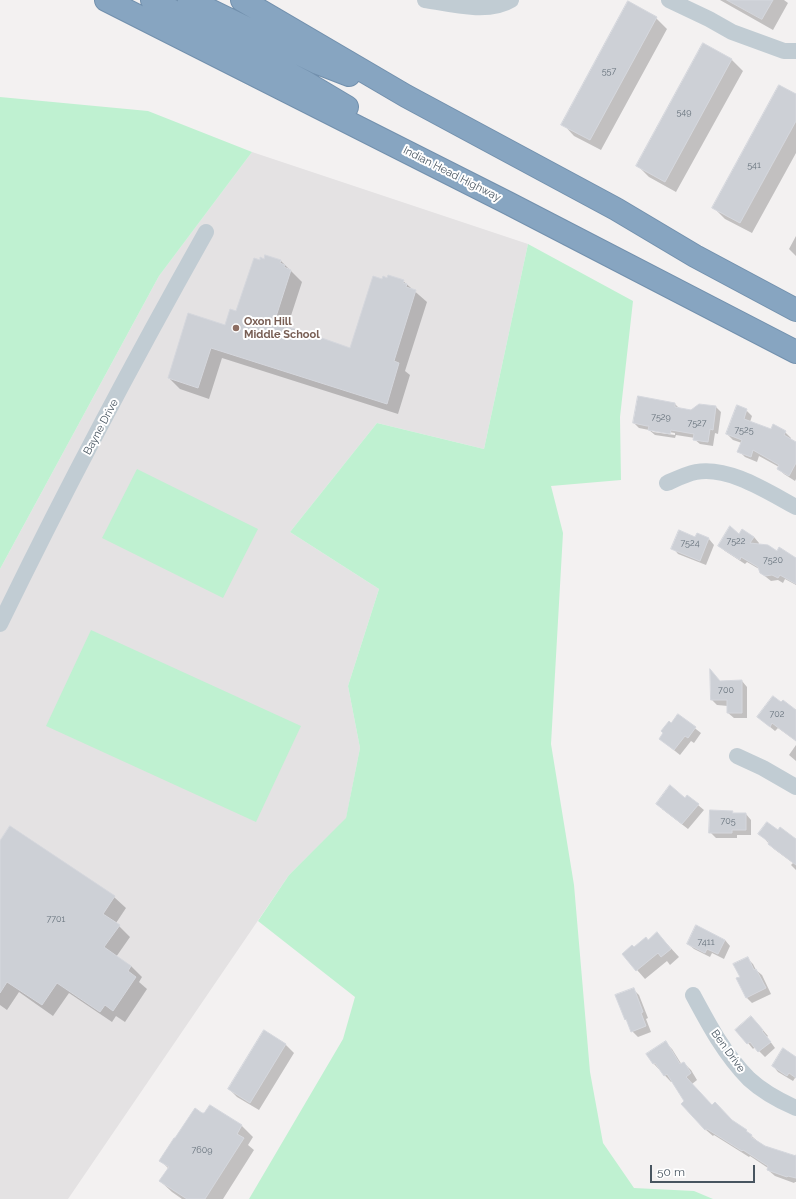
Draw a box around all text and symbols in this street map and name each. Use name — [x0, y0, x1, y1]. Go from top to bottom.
house number: 557 — [602, 66, 616, 76]
house number: 549 — [676, 107, 692, 117]
street label: Indian Head Highway — [401, 144, 503, 204]
house number: 541 — [747, 160, 761, 170]
place label: Oxon Hill Middle School — [244, 315, 320, 341]
marker: Oxon Hill Middle School — [231, 323, 241, 333]
street label: Bayne Drive — [81, 397, 121, 457]
house number: 7529 — [651, 412, 671, 422]
house number: 7527 — [687, 418, 707, 428]
house number: 7525 — [734, 425, 754, 435]
house number: 7522 — [727, 536, 745, 546]
house number: 7524 — [680, 538, 700, 548]
house number: 7520 — [763, 555, 783, 565]
house number: 700 — [718, 685, 734, 695]
house number: 702 — [770, 709, 784, 719]
house number: 705 — [720, 816, 736, 826]
house number: 7701 — [47, 914, 65, 924]
house number: 7411 — [698, 937, 714, 947]
street label: Ben Drive — [708, 1027, 748, 1075]
house number: 7609 — [191, 1145, 213, 1155]
scale bar — [652, 1157, 757, 1183]
text: 50 m — [657, 1165, 685, 1179]

